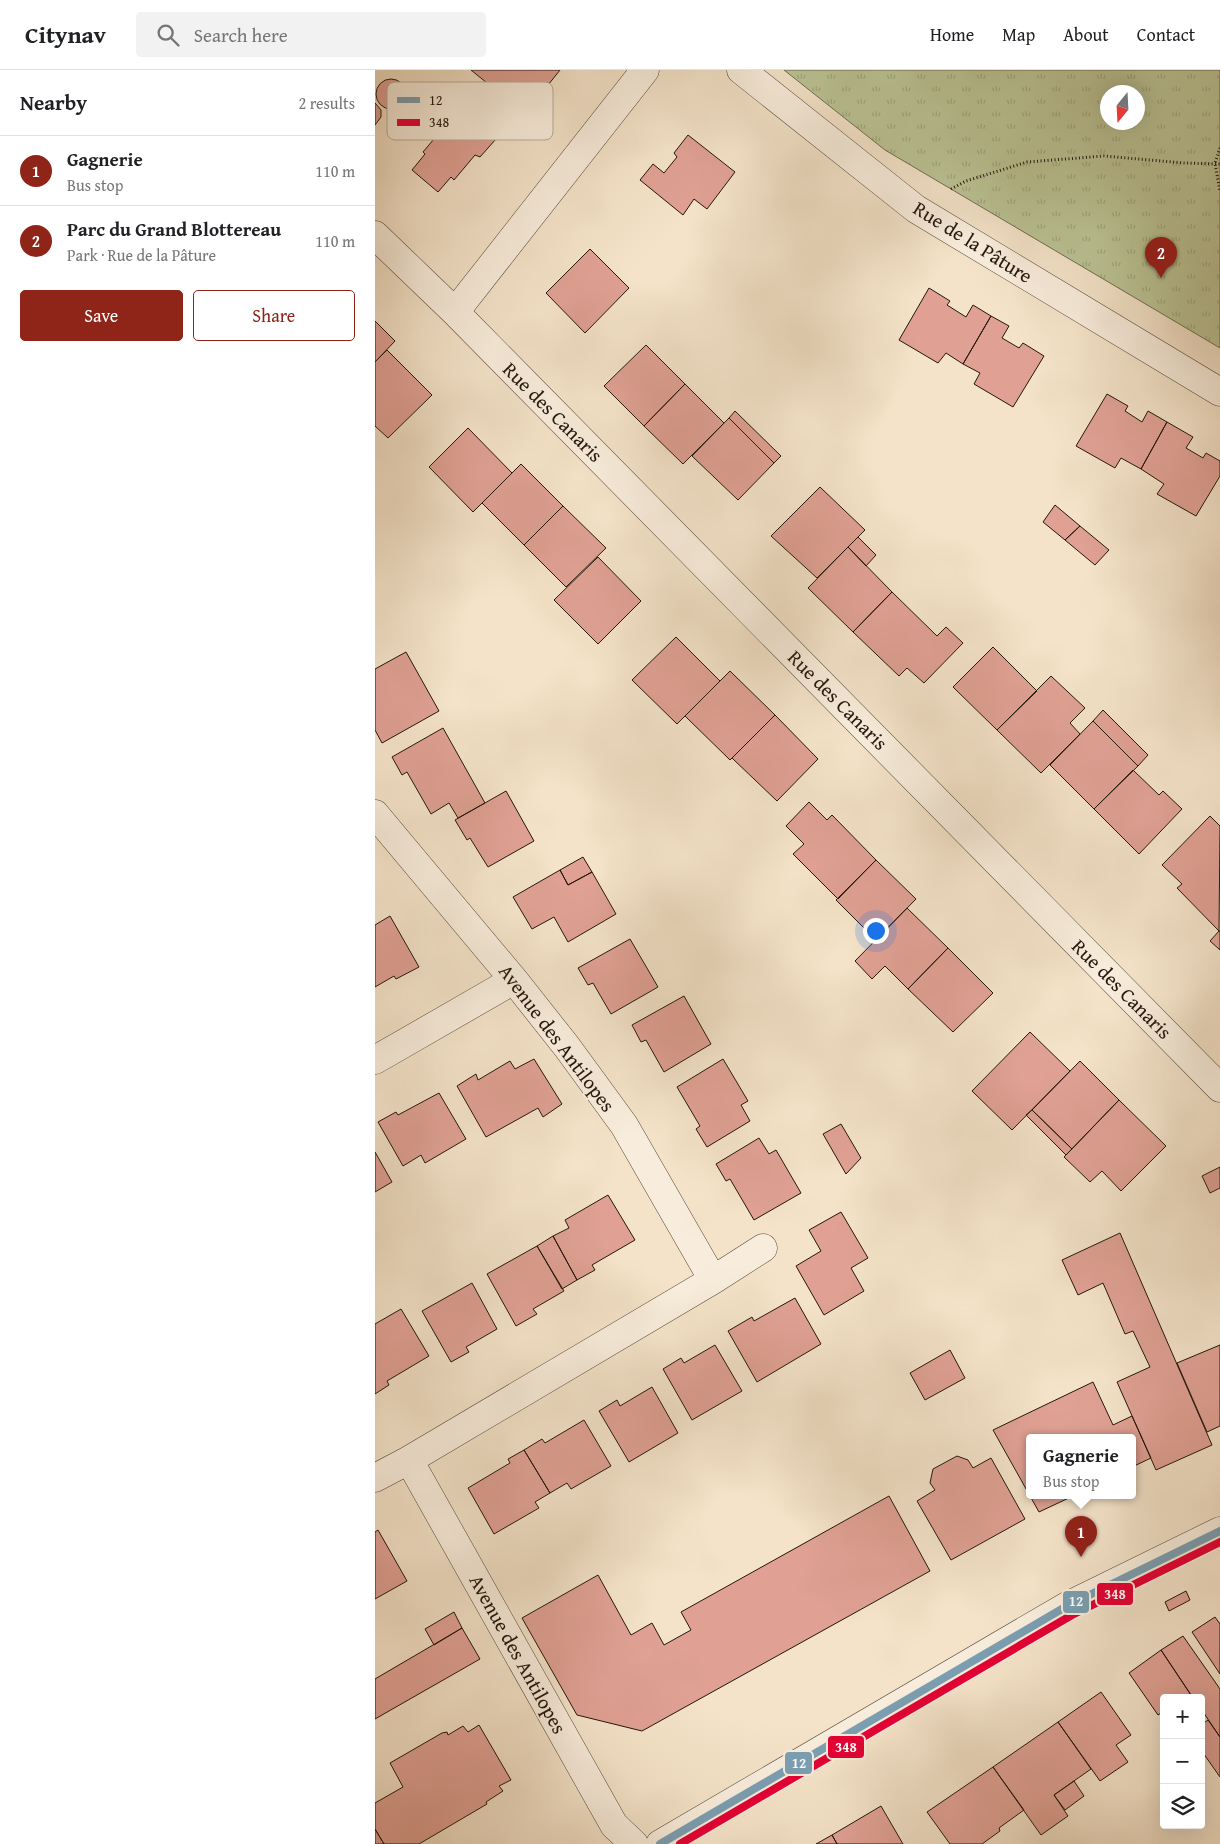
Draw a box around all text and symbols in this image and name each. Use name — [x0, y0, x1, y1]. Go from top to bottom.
search box — [136, 12, 486, 57]
text: Citynav — [25, 17, 106, 52]
icon: search — [154, 21, 182, 49]
text: Search here — [194, 21, 288, 49]
text: Home — [930, 21, 974, 48]
text: Map — [1002, 21, 1035, 48]
text: About — [1063, 21, 1109, 48]
text: Contact — [1137, 21, 1195, 48]
legend — [387, 82, 553, 140]
north arrow — [1100, 85, 1145, 130]
text: Nearby — [20, 87, 87, 118]
text: 12 — [429, 90, 442, 110]
text: 2 results — [298, 91, 355, 115]
text: 348 — [429, 112, 449, 132]
text: Gagnerie — [67, 145, 143, 173]
text: 1 — [32, 159, 40, 183]
text: 110 m — [315, 159, 355, 183]
text: Bus stop — [67, 173, 123, 197]
street label: Rue de la Pâture — [908, 193, 1038, 290]
text: Parc du Grand Blottereau — [67, 215, 281, 243]
text: 2 — [32, 229, 40, 253]
text: 110 m — [315, 229, 355, 253]
pin: 2 — [1145, 237, 1177, 278]
text: Park · Rue de la Pâture — [67, 243, 216, 267]
button: Save — [20, 290, 183, 341]
button: Share — [193, 290, 355, 341]
street label: Rue des Canaris — [497, 355, 610, 468]
street label: Rue des Canaris — [782, 643, 895, 756]
your location — [863, 918, 889, 944]
street label: Rue des Canaris — [1066, 932, 1179, 1045]
street label: Avenue des Antilopes — [492, 958, 623, 1118]
popup — [1026, 1434, 1136, 1499]
text: Gagnerie — [1043, 1441, 1119, 1469]
text: Bus stop — [1043, 1469, 1100, 1493]
pin: 1 — [1065, 1516, 1097, 1557]
street label: Avenue des Antilopes — [463, 1569, 574, 1739]
line badge: 348 — [1096, 1582, 1134, 1606]
text: 348 — [1104, 1584, 1126, 1604]
line badge: 12 — [1062, 1590, 1090, 1614]
text: 12 — [1069, 1591, 1083, 1611]
map controls — [1160, 1694, 1205, 1829]
button: + — [1160, 1694, 1205, 1739]
line badge: 348 — [827, 1735, 865, 1759]
text: 348 — [835, 1737, 857, 1757]
button: − — [1160, 1739, 1205, 1784]
line badge: 12 — [784, 1751, 813, 1775]
text: 12 — [792, 1753, 806, 1773]
button: layers — [1160, 1784, 1205, 1829]

